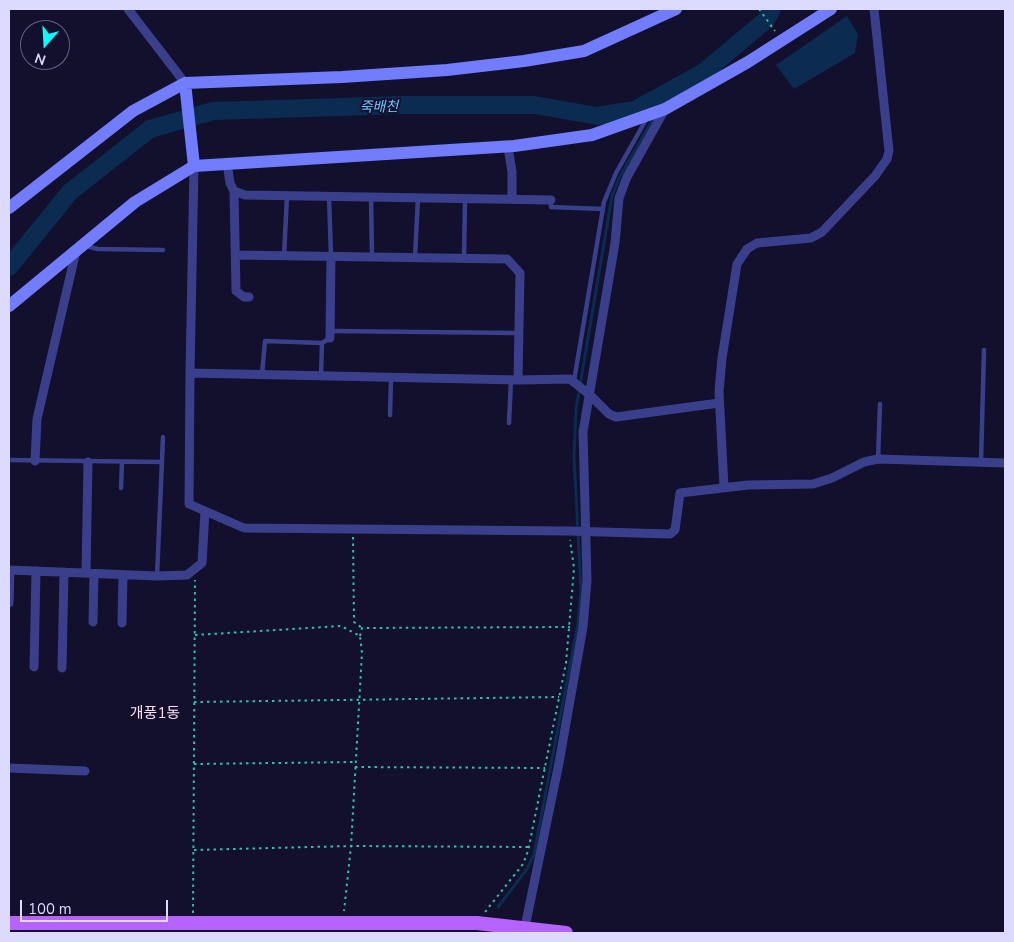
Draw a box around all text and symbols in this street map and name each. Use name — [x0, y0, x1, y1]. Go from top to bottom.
north arrow — [20, 20, 70, 70]
text: N — [32, 48, 48, 69]
water label: 죽배천 — [360, 99, 398, 117]
district label: 개풍1동 — [130, 705, 180, 723]
scale bar — [22, 890, 170, 922]
text: 100 m — [28, 899, 72, 919]

